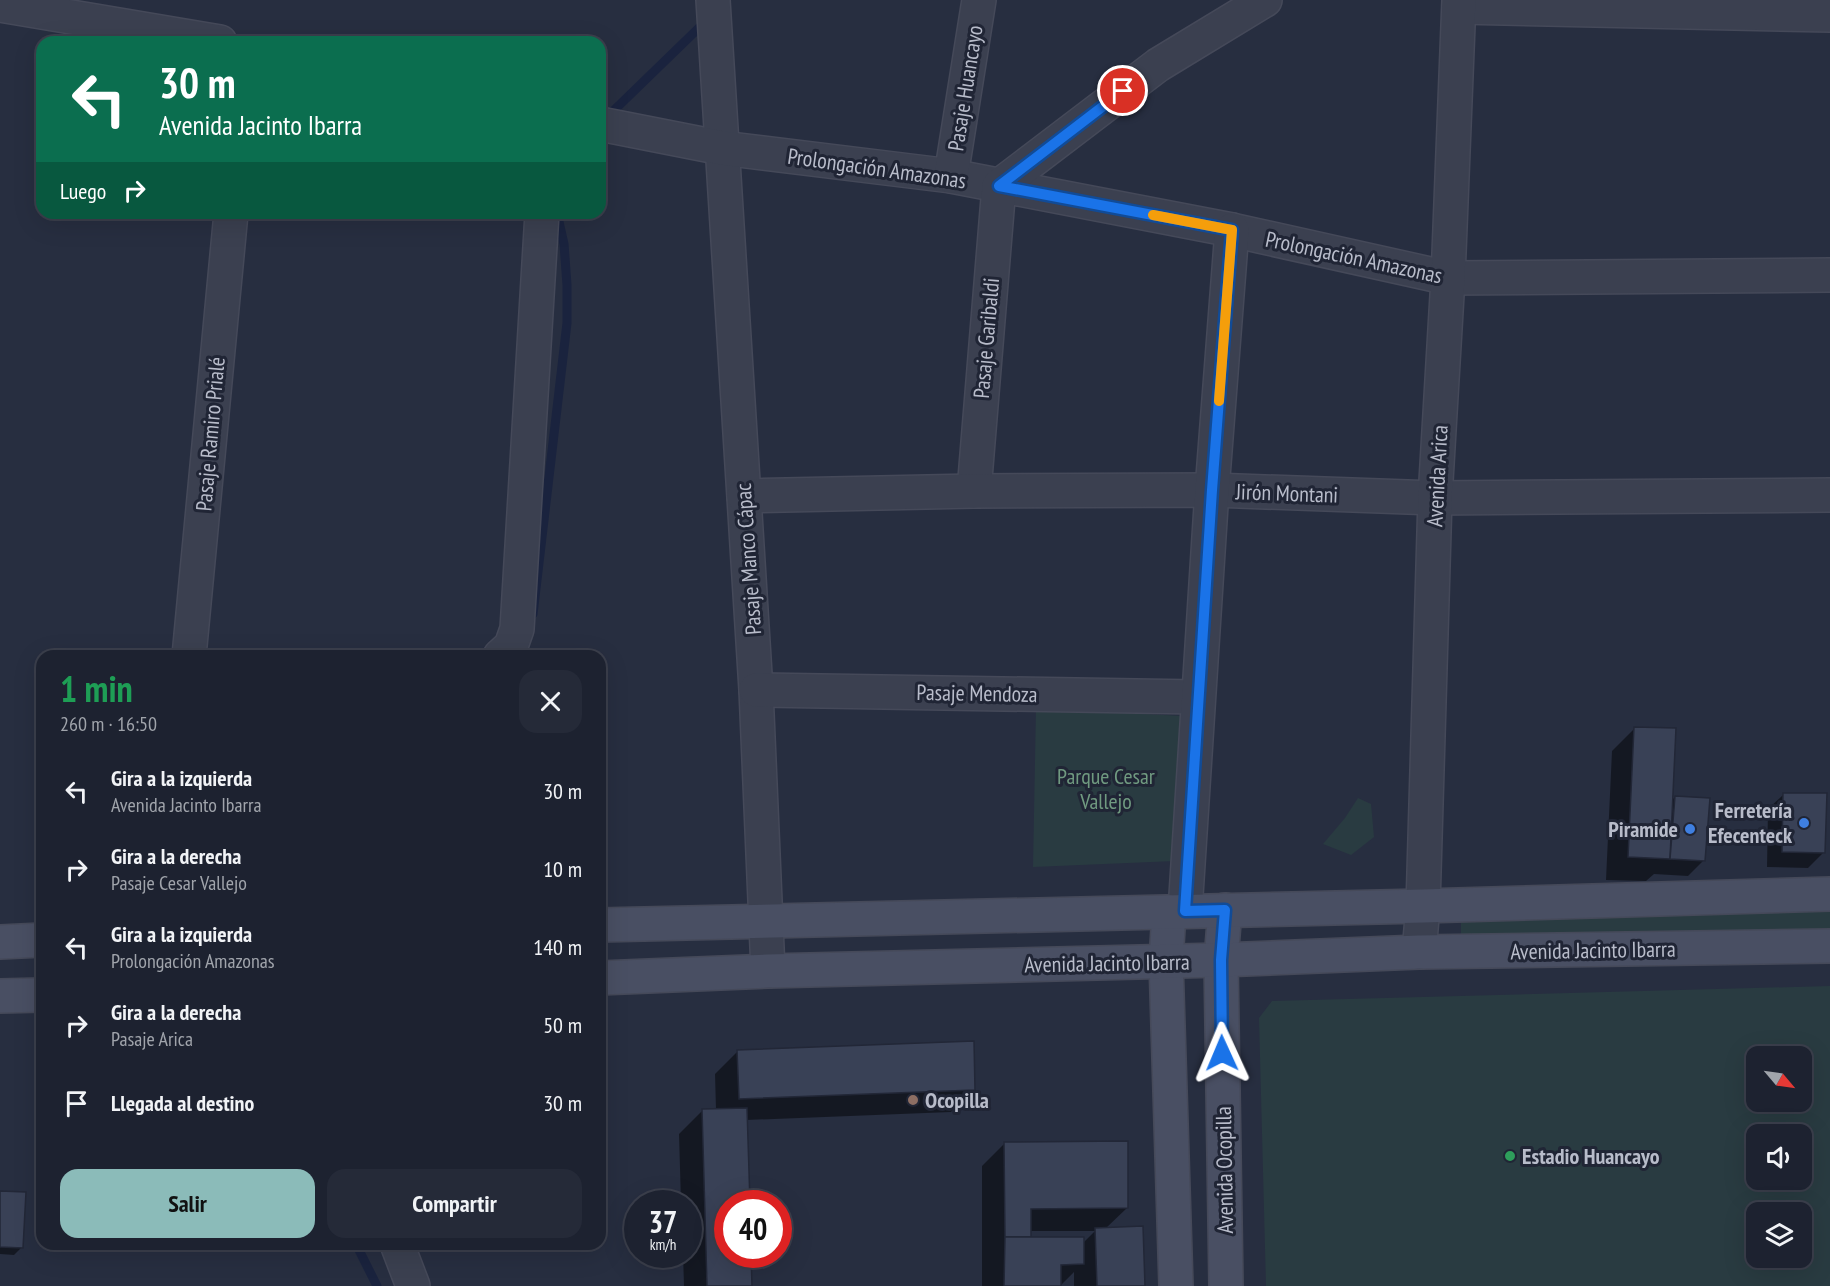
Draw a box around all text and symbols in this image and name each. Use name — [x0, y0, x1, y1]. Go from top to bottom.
street label: Pasaje Huancayo — [941, 23, 989, 153]
text: 30 m — [159, 55, 236, 110]
icon: left — [60, 60, 138, 138]
pin — [1097, 65, 1148, 116]
icon: arrive — [1106, 74, 1139, 107]
text: Avenida Jacinto Ibarra — [159, 108, 362, 142]
street label: Prolongación Amazonas — [786, 142, 968, 194]
icon: right — [118, 174, 151, 207]
text: Luego — [60, 177, 106, 205]
street label: Prolongación Amazonas — [1263, 225, 1445, 289]
street label: Pasaje Garibaldi — [967, 276, 1005, 400]
street label: Pasaje Ramiro Prialé — [189, 356, 231, 512]
street label: Avenida Arica — [1420, 424, 1454, 528]
street label: Jirón Montani — [1234, 477, 1339, 509]
street label: Pasaje Manco Cápac — [729, 482, 767, 636]
text: 1 min — [60, 665, 133, 712]
button: close — [519, 670, 582, 733]
street label: Pasaje Mendoza — [916, 678, 1038, 708]
text: 260 m · 16:50 — [60, 711, 157, 737]
park label: Parque Cesar Vallejo — [1057, 762, 1155, 815]
text: Gira a la izquierda — [111, 764, 252, 792]
icon: left — [60, 775, 93, 808]
text: 30 m — [543, 777, 582, 805]
text: Avenida Jacinto Ibarra — [111, 792, 261, 818]
place label: Ferretería Efecenteck — [1708, 796, 1793, 849]
place label: Piramide — [1608, 815, 1678, 843]
marker: Ferretería Efecenteck — [1797, 816, 1811, 830]
marker: Piramide — [1683, 822, 1697, 836]
text: Gira a la derecha — [111, 842, 241, 870]
icon: right — [60, 853, 93, 886]
text: 10 m — [543, 855, 582, 883]
text: Pasaje Cesar Vallejo — [111, 870, 247, 896]
text: Gira a la izquierda — [111, 920, 252, 948]
icon: left — [60, 931, 93, 964]
text: 140 m — [533, 933, 582, 961]
street label: Avenida Jacinto Ibarra — [1510, 935, 1676, 965]
text: Prolongación Amazonas — [111, 948, 275, 974]
street label: Avenida Jacinto Ibarra — [1024, 948, 1190, 978]
text: Gira a la derecha — [111, 998, 241, 1026]
icon: right — [60, 1009, 93, 1042]
text: 50 m — [543, 1011, 582, 1039]
position arrow — [1190, 1021, 1254, 1085]
text: Pasaje Arica — [111, 1026, 193, 1052]
north arrow — [1746, 1046, 1812, 1112]
map controls — [1746, 1046, 1812, 1268]
place label: Ocopilla — [925, 1086, 989, 1114]
icon: arrive — [60, 1087, 93, 1120]
text: Llegada al destino — [111, 1089, 254, 1117]
text: 30 m — [543, 1089, 582, 1117]
marker: Ocopilla — [906, 1093, 920, 1107]
street label: Avenida Ocopilla — [1209, 1106, 1239, 1234]
button: sound — [1746, 1124, 1812, 1190]
place label: Estadio Huancayo — [1522, 1142, 1660, 1170]
marker: Estadio Huancayo — [1503, 1149, 1517, 1163]
button: Salir — [60, 1169, 315, 1238]
button: Compartir — [327, 1169, 582, 1238]
speed limit sign: 40 — [714, 1190, 792, 1268]
text: 37 — [649, 1202, 677, 1241]
button: layers — [1746, 1202, 1812, 1268]
text: km/h — [650, 1235, 676, 1254]

